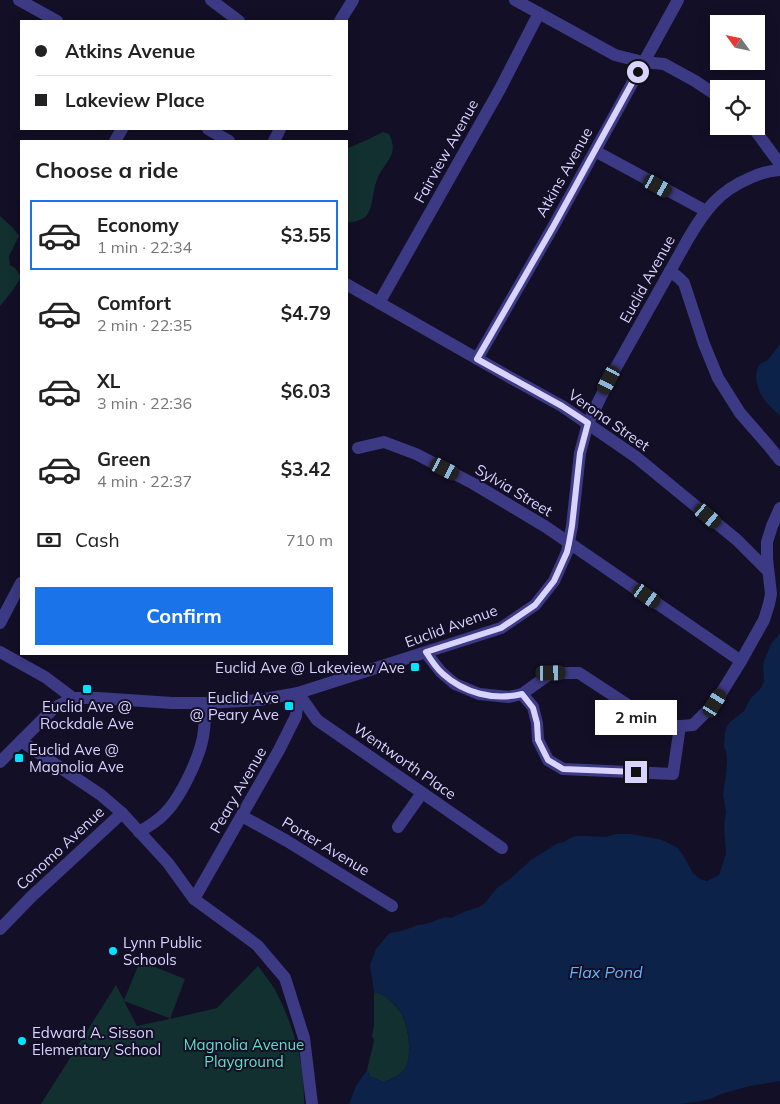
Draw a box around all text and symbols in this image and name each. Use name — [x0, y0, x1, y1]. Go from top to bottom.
north arrow — [710, 15, 765, 70]
map controls — [710, 15, 765, 135]
text: Atkins Avenue — [65, 39, 195, 63]
route start — [627, 61, 649, 83]
button: locate — [710, 80, 765, 135]
text: Lakeview Place — [65, 88, 205, 112]
street label: Fairview Avenue — [410, 96, 482, 206]
street label: Atkins Avenue — [532, 124, 596, 220]
text: Choose a ride — [35, 156, 178, 184]
car — [641, 172, 674, 200]
icon: car — [37, 213, 82, 258]
text: Economy — [97, 213, 179, 237]
text: $3.55 — [281, 223, 331, 247]
street label: Euclid Avenue — [615, 232, 679, 326]
text: 1 min · 22:34 — [97, 237, 192, 257]
icon: car — [37, 291, 82, 336]
text: Comfort — [97, 291, 171, 315]
text: $4.79 — [281, 301, 331, 325]
text: 2 min · 22:35 — [97, 315, 192, 335]
car — [595, 363, 622, 397]
icon: car — [37, 369, 82, 414]
text: XL — [97, 369, 120, 393]
text: $6.03 — [281, 379, 331, 403]
street label: Verona Street — [565, 385, 653, 455]
text: 3 min · 22:36 — [97, 393, 192, 413]
icon: car — [37, 447, 82, 492]
text: Green — [97, 447, 151, 471]
car — [428, 456, 461, 482]
text: $3.42 — [281, 457, 331, 481]
street label: Sylvia Street — [472, 460, 556, 520]
text: 4 min · 22:37 — [97, 471, 192, 491]
car — [691, 501, 724, 531]
icon: cash — [35, 526, 63, 554]
text: Cash — [75, 528, 120, 552]
text: 710 m — [286, 530, 333, 550]
car — [630, 581, 663, 611]
button: Confirm — [35, 587, 333, 645]
street label: Euclid Avenue — [402, 600, 500, 652]
place label: Euclid Ave @ Lakeview Ave — [215, 658, 405, 677]
marker: Euclid Ave @ Lakeview Ave — [409, 661, 421, 673]
car — [535, 665, 566, 681]
marker: Euclid Ave @ Rockdale Ave — [81, 683, 93, 695]
car — [700, 686, 729, 720]
place label: Euclid Ave @ Peary Ave — [190, 688, 279, 724]
place label: Euclid Ave @ Rockdale Ave — [40, 697, 134, 733]
marker: Euclid Ave @ Peary Ave — [283, 700, 295, 712]
callout: 2 min — [595, 700, 677, 734]
text: 2 min — [615, 707, 657, 727]
street label: Wentworth Place — [350, 718, 460, 804]
place label: Euclid Ave @ Magnolia Ave — [29, 740, 124, 776]
street label: Peary Avenue — [206, 743, 270, 837]
marker: Euclid Ave @ Magnolia Ave — [13, 752, 25, 764]
route end — [625, 761, 647, 783]
street label: Conomo Avenue — [12, 802, 108, 894]
street label: Porter Avenue — [279, 812, 373, 880]
place label: Lynn Public Schools — [123, 933, 202, 969]
marker: Lynn Public Schools — [107, 945, 119, 957]
water label: Flax Pond — [569, 962, 643, 982]
place label: Edward A. Sisson Elementary School — [32, 1023, 161, 1059]
marker: Edward A. Sisson Elementary School — [16, 1035, 28, 1047]
park label: Magnolia Avenue Playground — [184, 1035, 304, 1071]

